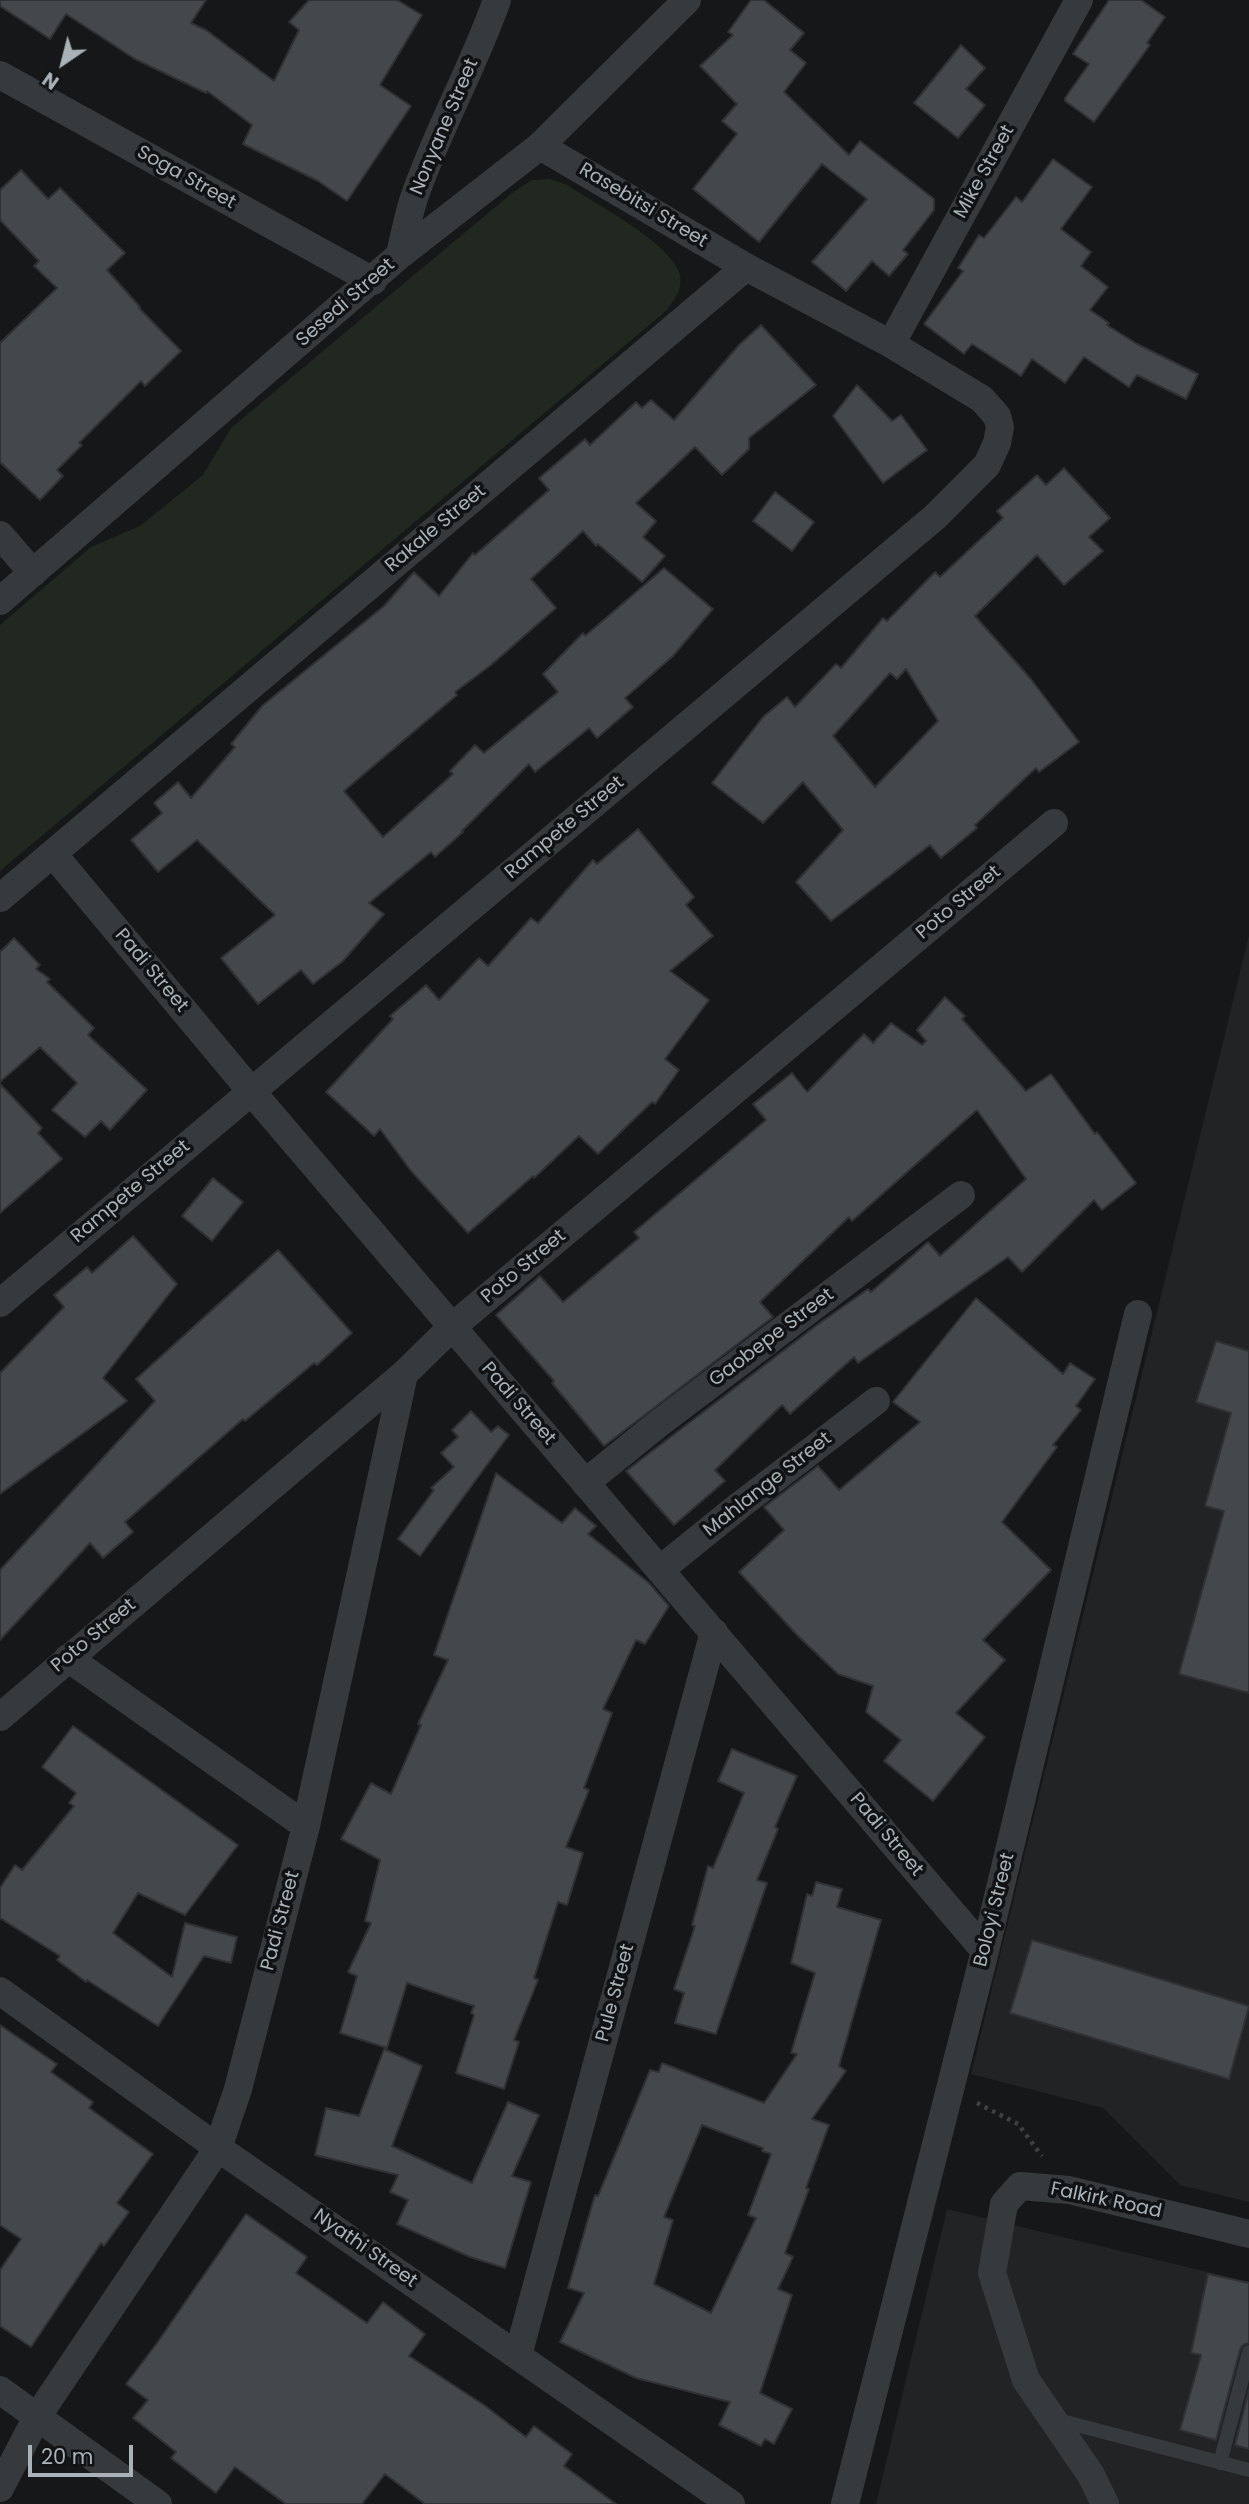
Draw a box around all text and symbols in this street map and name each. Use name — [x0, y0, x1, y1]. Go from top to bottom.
north arrow — [28, 28, 98, 98]
street label: Nonyane Street — [406, 55, 484, 199]
text: N — [37, 65, 64, 96]
street label: Mike Street — [950, 121, 1020, 223]
street label: Soga Street — [132, 141, 240, 215]
street label: Rasebitsi Street — [575, 159, 711, 253]
street label: Sesedi Street — [292, 254, 400, 352]
street label: Rakale Street — [381, 480, 491, 578]
street label: Rampete Street — [501, 772, 629, 884]
street label: Poto Street — [912, 861, 1006, 945]
street label: Padi Street — [109, 925, 193, 1017]
street label: Rampete Street — [67, 1136, 195, 1248]
street label: Poto Street — [477, 1225, 571, 1309]
street label: Gaobepe Street — [705, 1284, 839, 1392]
street label: Padi Street — [476, 1358, 560, 1450]
street label: Mahlange Street — [699, 1428, 837, 1542]
street label: Poto Street — [47, 1594, 141, 1678]
street label: Padi Street — [844, 1789, 928, 1881]
street label: Boloyi Street — [970, 1851, 1020, 1969]
street label: Padi Street — [257, 1869, 305, 1973]
street label: Pule Street — [592, 1942, 640, 2044]
street label: Falkirk Road — [1048, 2178, 1164, 2224]
street label: Nyathi Street — [309, 2205, 421, 2293]
scale bar — [32, 2430, 136, 2474]
text: 20 m — [41, 2442, 94, 2471]

